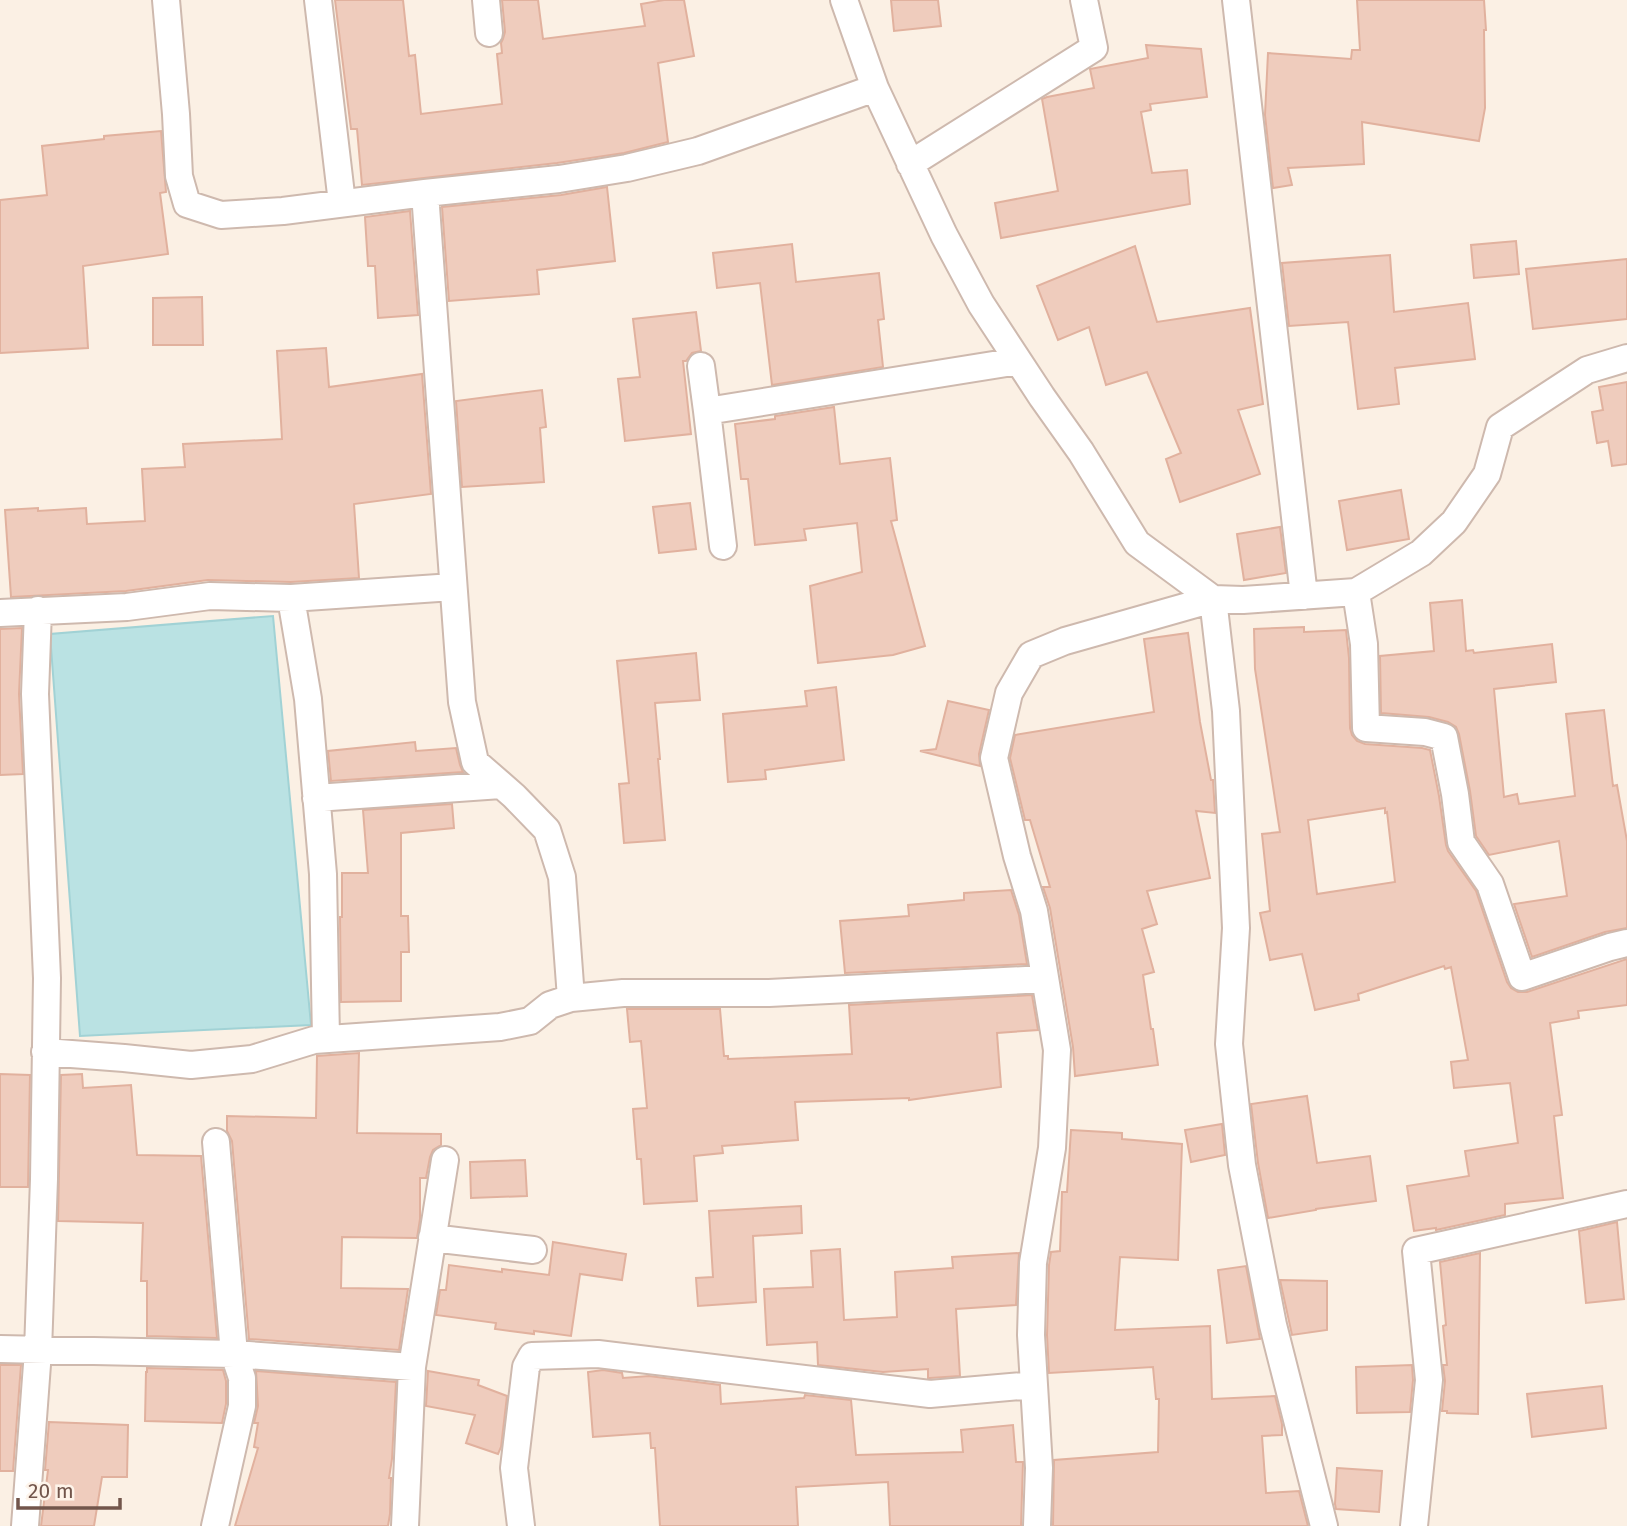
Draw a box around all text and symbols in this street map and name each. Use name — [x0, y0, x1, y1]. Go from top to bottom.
scale bar — [18, 1466, 119, 1510]
text: 20 m — [28, 1478, 74, 1504]

